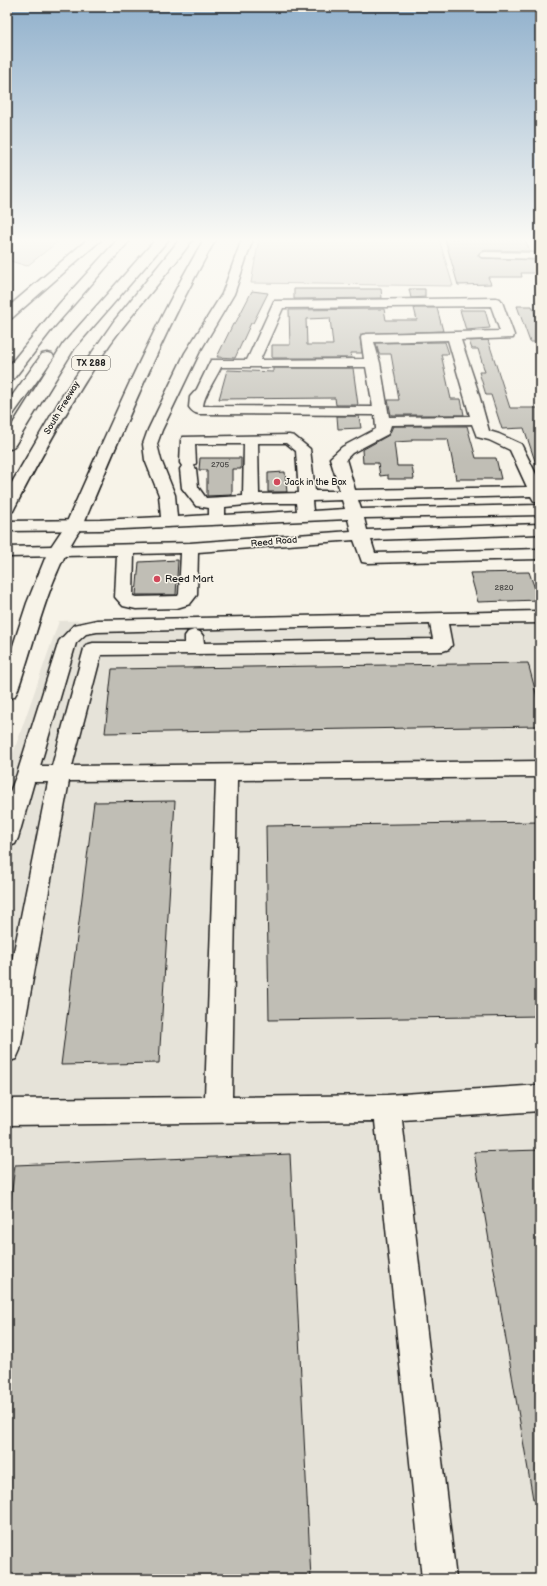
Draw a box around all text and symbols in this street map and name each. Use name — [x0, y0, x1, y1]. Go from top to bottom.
road number: TX 288 — [72, 356, 110, 370]
street label: South Freeway — [42, 379, 83, 437]
house number: 2705 — [211, 460, 229, 469]
marker: Jack in the Box — [272, 477, 282, 487]
place label: Jack in the Box — [285, 477, 347, 488]
street label: Reed Road — [250, 534, 298, 550]
place label: Reed Mart — [165, 573, 213, 585]
marker: Reed Mart — [152, 574, 162, 584]
house number: 2820 — [495, 583, 514, 592]

